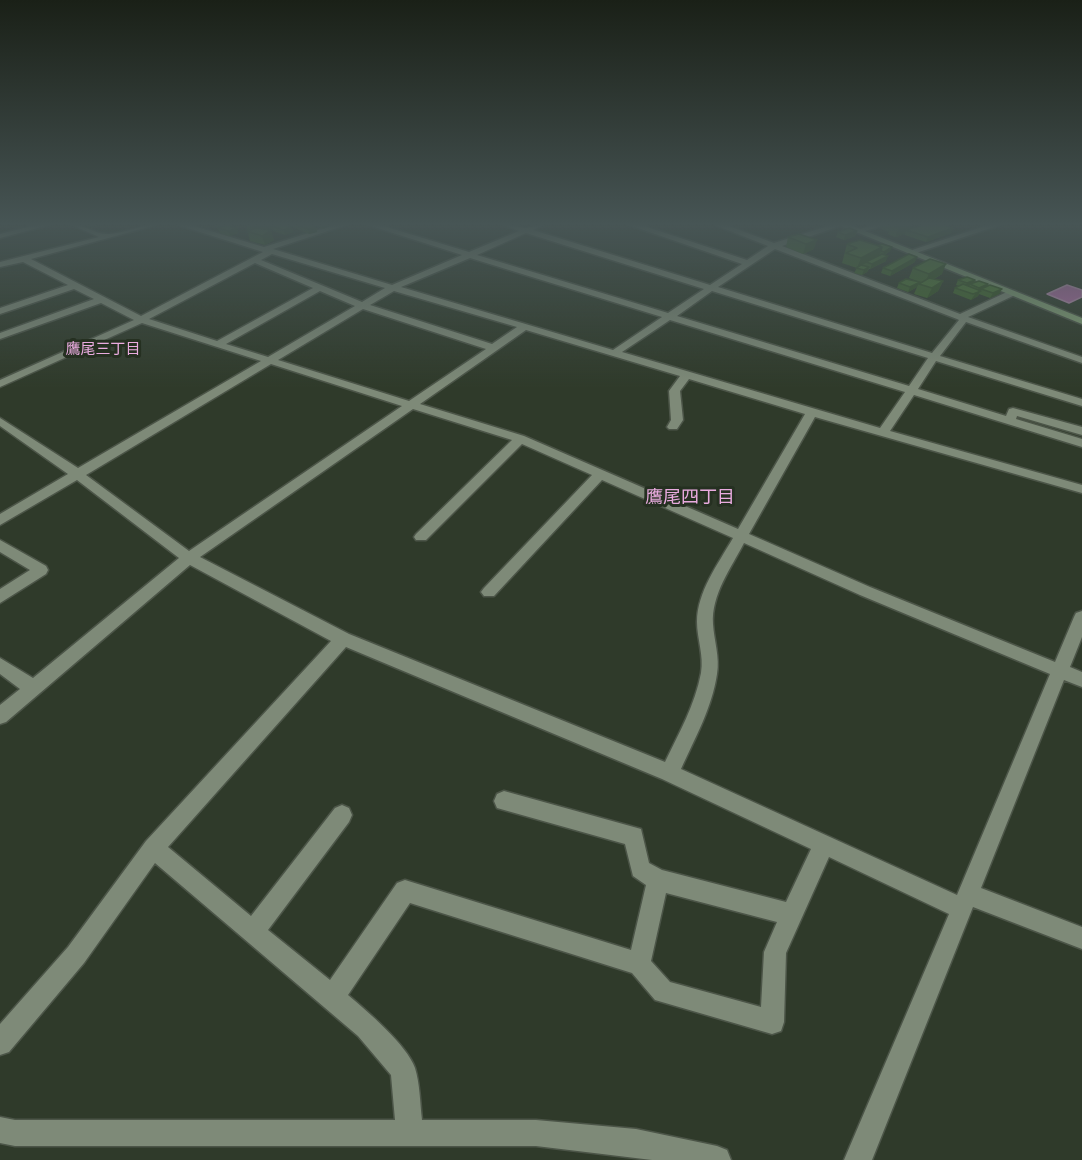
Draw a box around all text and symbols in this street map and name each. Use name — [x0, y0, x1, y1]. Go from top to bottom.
district label: 鷹尾三丁目 — [66, 341, 140, 359]
district label: 鷹尾四丁目 — [645, 487, 735, 509]

